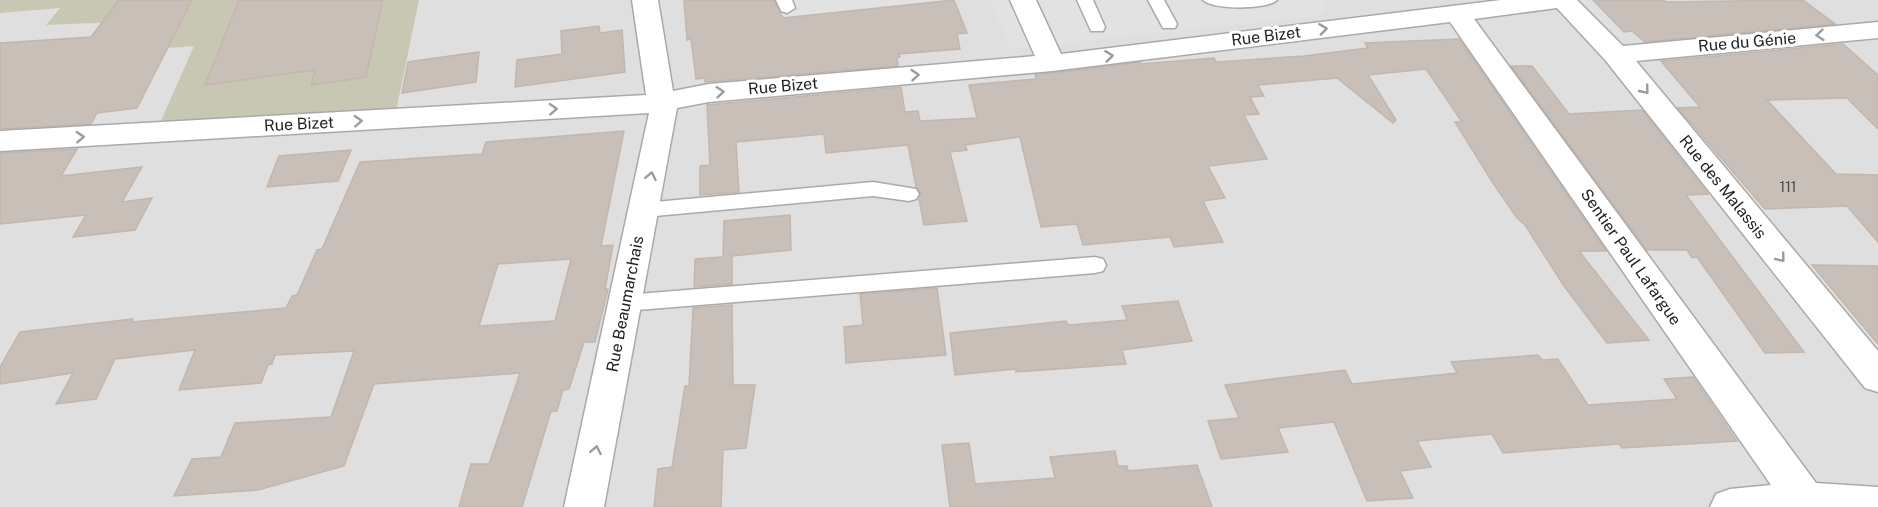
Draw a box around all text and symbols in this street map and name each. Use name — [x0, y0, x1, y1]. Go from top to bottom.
street label: Rue Bizet — [1230, 22, 1302, 50]
one-way arrow — [1318, 24, 1327, 36]
street label: Rue du Génie — [1697, 28, 1797, 56]
one-way arrow — [1815, 28, 1824, 41]
one-way arrow — [1104, 51, 1113, 63]
one-way arrow — [910, 69, 919, 82]
street label: Rue Bizet — [747, 73, 819, 99]
one-way arrow — [1637, 83, 1648, 94]
one-way arrow — [716, 86, 725, 99]
one-way arrow — [548, 103, 557, 116]
street label: Rue Bizet — [264, 113, 334, 135]
one-way arrow — [354, 114, 363, 127]
one-way arrow — [75, 130, 84, 143]
street label: Rue des Malassis — [1675, 131, 1771, 243]
one-way arrow — [644, 172, 657, 182]
house number: 111 — [1779, 179, 1797, 195]
street label: Sentier Paul Lafargue — [1577, 185, 1685, 329]
street label: Rue Beaumarchais — [602, 234, 648, 374]
one-way arrow — [1774, 251, 1785, 262]
one-way arrow — [588, 445, 601, 455]

